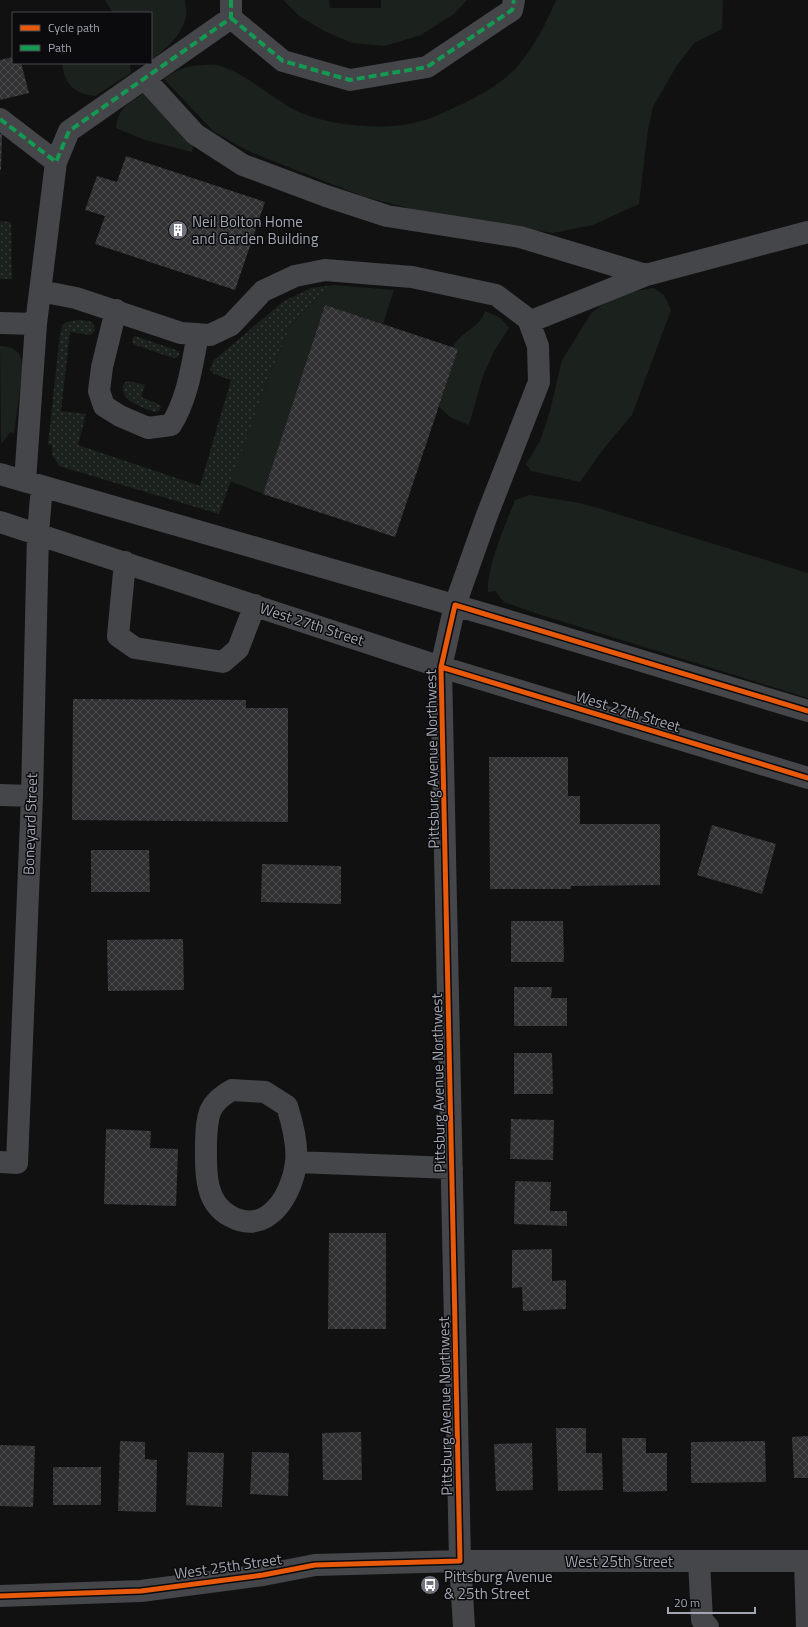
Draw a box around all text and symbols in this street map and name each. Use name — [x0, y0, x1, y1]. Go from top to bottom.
legend — [12, 12, 152, 64]
text: Cycle path — [48, 18, 100, 37]
text: Path — [48, 38, 72, 57]
place label: Neil Bolton Home and Garden Building — [192, 210, 319, 250]
building icon: Neil Bolton Home and Garden Building — [167, 219, 189, 241]
street label: West 27th Street — [257, 596, 368, 652]
street label: Pittsburg Avenue Northwest — [419, 668, 445, 849]
street label: West 27th Street — [573, 684, 684, 738]
street label: Boneyard Street — [17, 772, 43, 875]
street label: Pittsburg Avenue Northwest — [425, 992, 451, 1173]
street label: Pittsburg Avenue Northwest — [432, 1315, 458, 1496]
street label: West 25th Street — [173, 1547, 284, 1585]
street label: West 25th Street — [565, 1550, 674, 1573]
place label: Pittsburg Avenue & 25th Street — [444, 1565, 553, 1605]
bus stop icon: Pittsburg Avenue & 25th Street — [419, 1574, 441, 1596]
scale bar — [668, 1589, 755, 1615]
text: 20 m — [674, 1593, 700, 1612]

